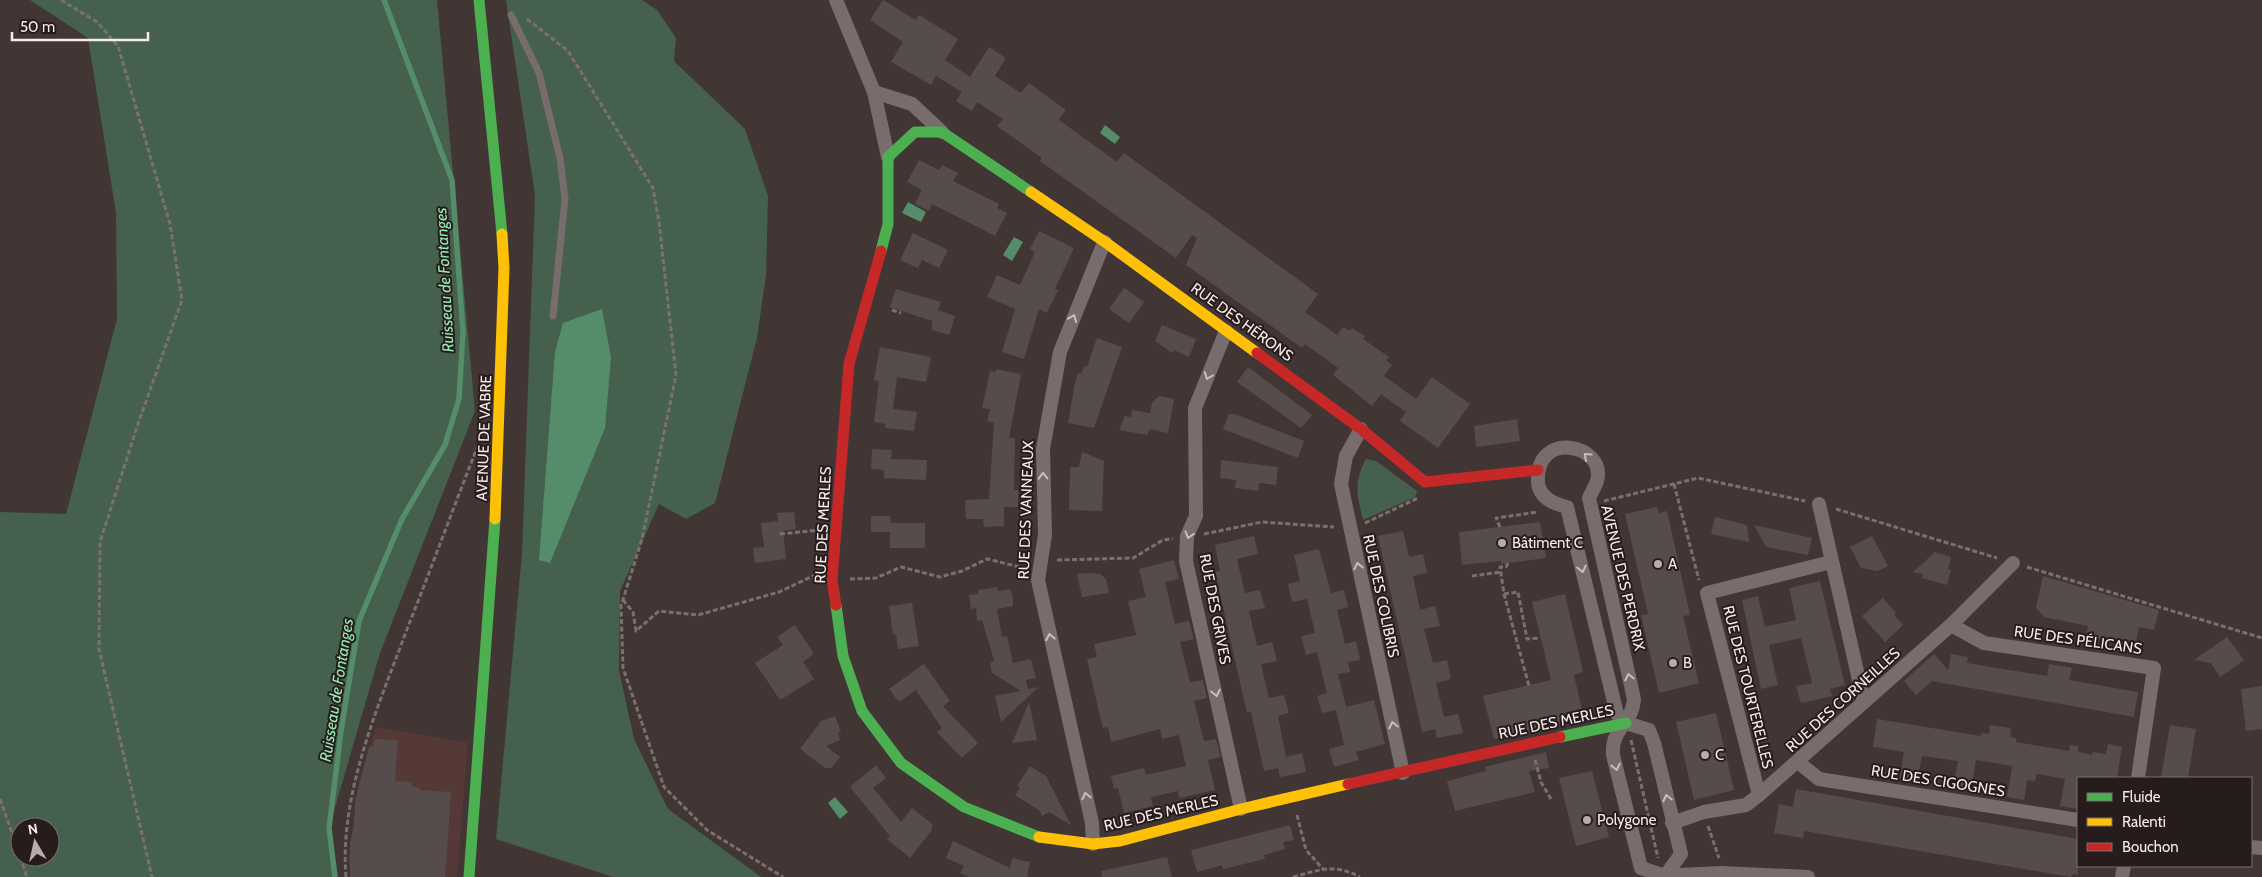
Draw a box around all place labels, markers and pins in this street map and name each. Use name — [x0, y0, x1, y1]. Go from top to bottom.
place label: Bâtiment C — [1512, 534, 1583, 552]
marker: Bâtiment C — [1496, 537, 1508, 549]
place label: A — [1668, 555, 1678, 573]
marker: A — [1652, 558, 1664, 570]
place label: B — [1683, 654, 1692, 672]
marker: B — [1667, 657, 1679, 669]
place label: C — [1715, 746, 1724, 764]
marker: C — [1699, 749, 1711, 761]
place label: Polygone — [1597, 811, 1657, 829]
marker: Polygone — [1581, 814, 1593, 826]

